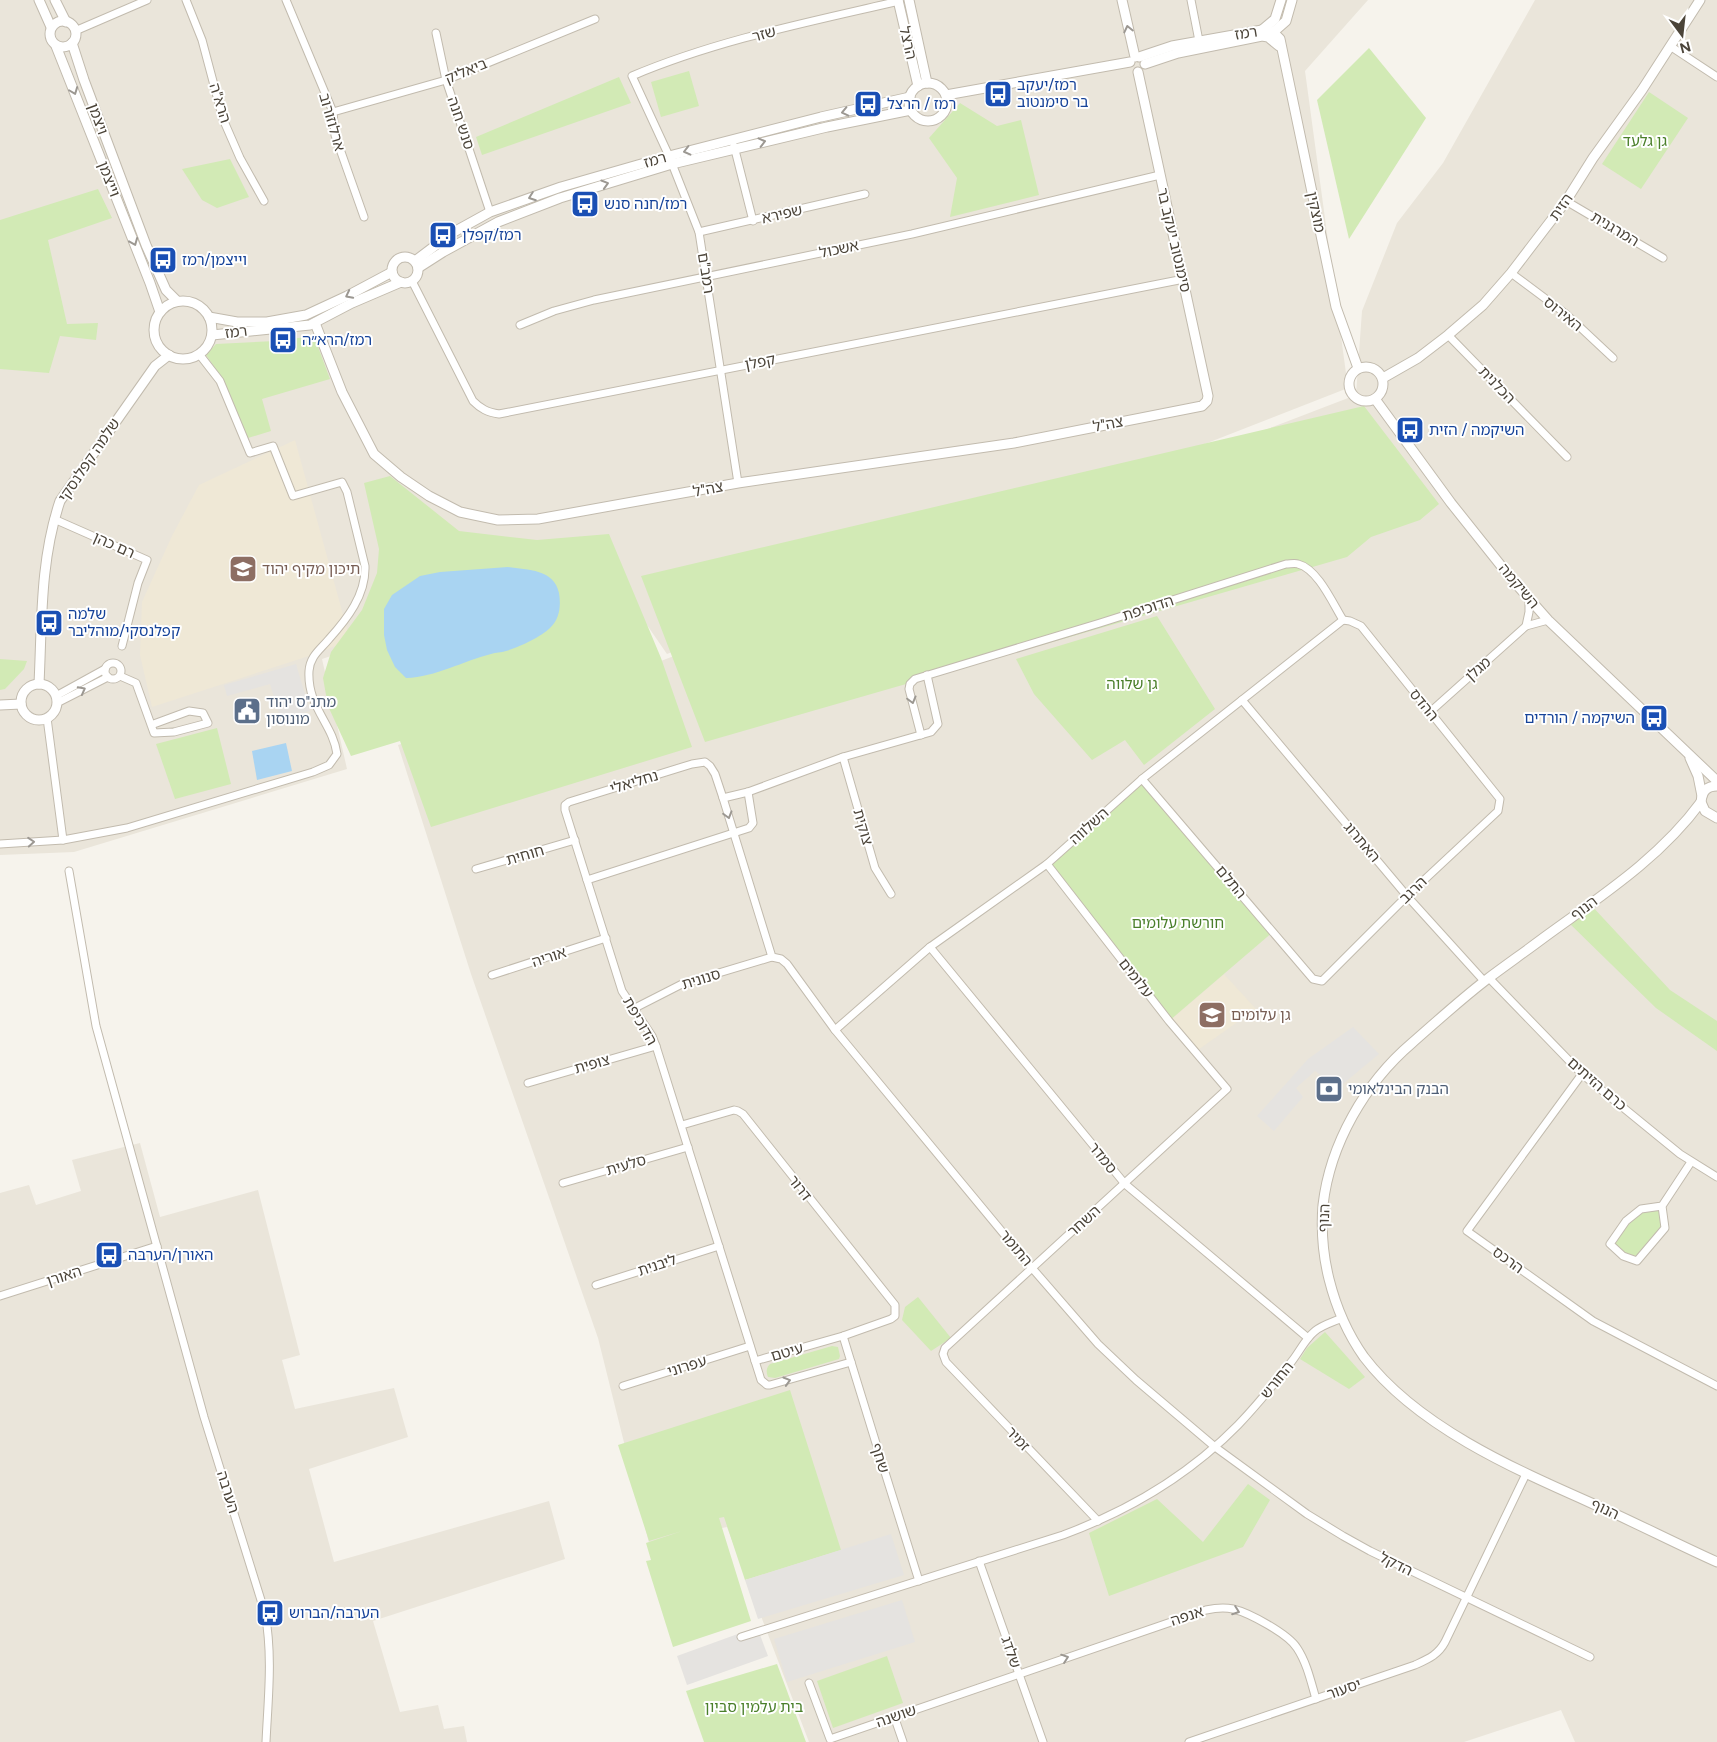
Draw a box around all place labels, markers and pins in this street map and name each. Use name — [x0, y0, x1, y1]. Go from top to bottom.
place label: רמז/יעקב בר סימנטוב — [1017, 76, 1089, 111]
bus stop icon: רמז/יעקב בר סימנטוב — [983, 79, 1013, 109]
bus stop icon: רמז / הרצל — [853, 89, 883, 119]
place label: רמז / הרצל — [887, 95, 956, 113]
bus stop icon: רמז/חנה סנש — [570, 189, 600, 219]
place label: רמז/חנה סנש — [604, 195, 687, 213]
bus stop icon: רמז/קפלן — [428, 220, 458, 250]
place label: רמז/קפלן — [462, 226, 522, 244]
bus stop icon: וייצמן/רמז — [148, 245, 178, 275]
place label: וייצמן/רמז — [182, 251, 247, 269]
bus stop icon: רמז/הרא״ה — [268, 325, 298, 355]
place label: רמז/הרא״ה — [302, 331, 372, 349]
bus stop icon: השיקמה / הזית — [1395, 415, 1425, 445]
place label: השיקמה / הזית — [1429, 421, 1525, 439]
school or university icon: תיכון מקיף יהוד — [228, 554, 258, 584]
place label: תיכון מקיף יהוד — [262, 560, 360, 578]
place label: שלמה קפלנסקי/מוהליבר — [68, 605, 180, 640]
bus stop icon: שלמה קפלנסקי/מוהליבר — [34, 608, 64, 638]
place label: מתנ"ס יהוד מונוסון — [266, 693, 336, 728]
public building icon: מתנ"ס יהוד מונוסון — [232, 696, 262, 726]
bus stop icon: השיקמה / הורדים — [1639, 703, 1669, 733]
place label: השיקמה / הורדים — [1524, 709, 1635, 727]
school or university icon: גן עלומים — [1197, 1000, 1227, 1030]
place label: גן עלומים — [1231, 1006, 1291, 1024]
bank icon: הבנק הבינלאומי — [1314, 1074, 1344, 1104]
place label: הבנק הבינלאומי — [1348, 1080, 1449, 1098]
bus stop icon: האורן/הערבה — [94, 1240, 124, 1270]
place label: האורן/הערבה — [128, 1246, 213, 1264]
bus stop icon: הערבה/הברוש — [255, 1598, 285, 1628]
place label: הערבה/הברוש — [289, 1604, 379, 1622]

